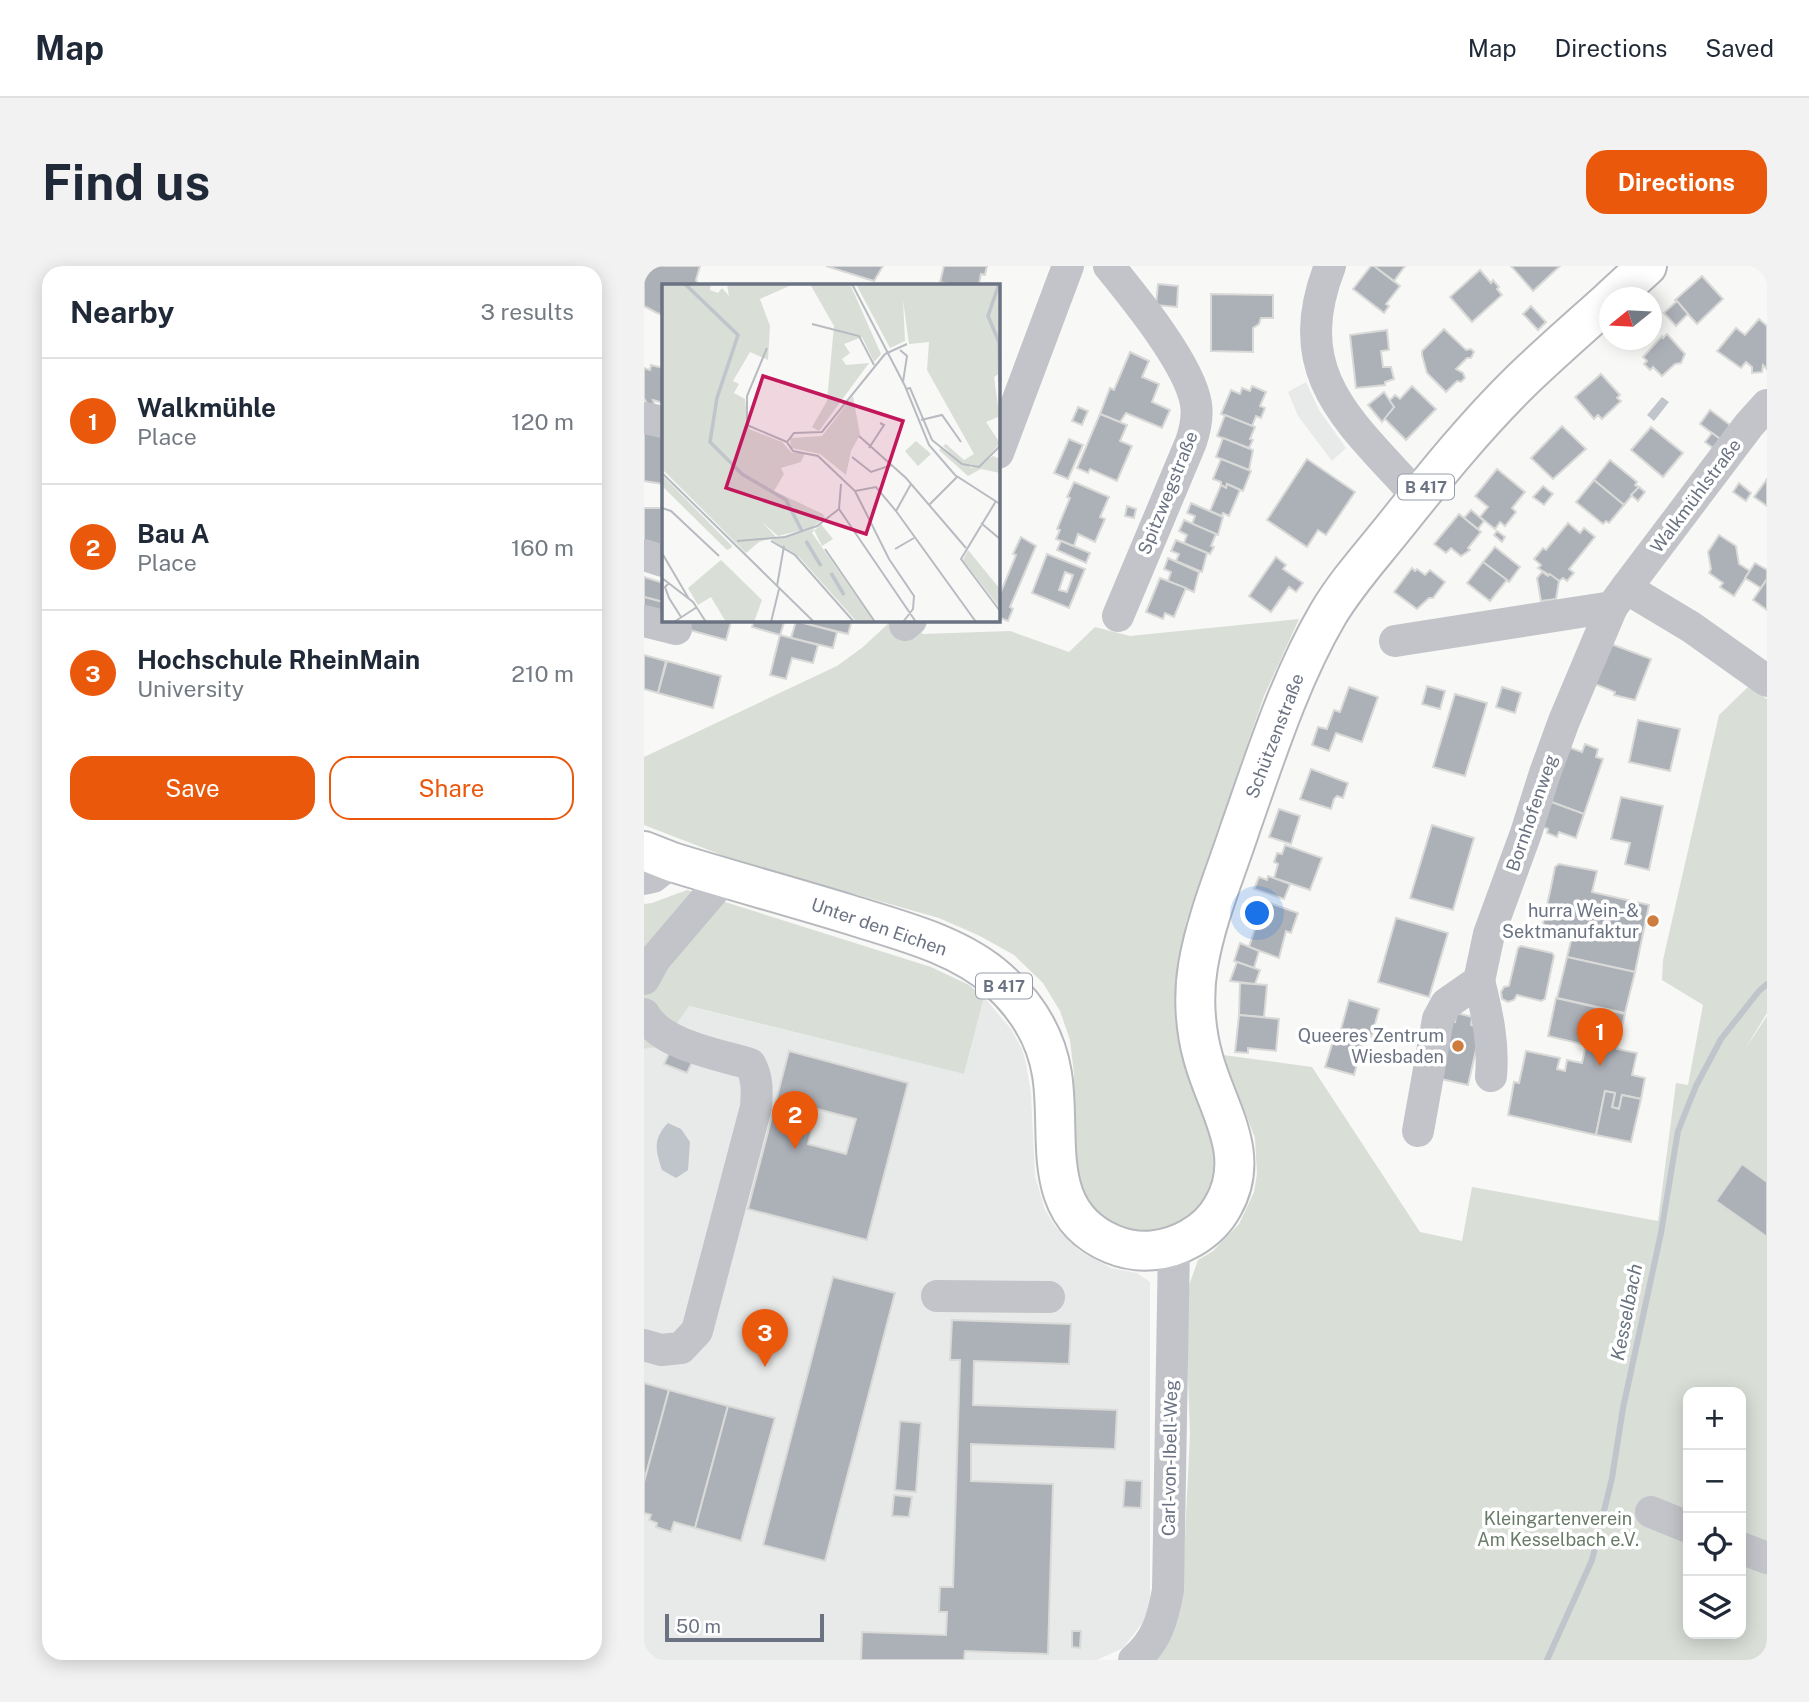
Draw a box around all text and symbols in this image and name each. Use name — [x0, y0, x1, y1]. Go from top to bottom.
text: Map — [35, 29, 104, 67]
text: Map — [1468, 34, 1517, 62]
text: Directions — [1555, 34, 1667, 62]
text: Saved — [1705, 34, 1774, 62]
button: Directions — [1586, 150, 1767, 214]
text: Find us — [42, 153, 210, 211]
inset map — [662, 284, 999, 621]
north arrow — [1599, 287, 1662, 350]
text: Nearby — [70, 294, 174, 330]
text: 3 results — [480, 298, 574, 325]
text: Walkmühle — [137, 392, 276, 423]
text: 1 — [88, 408, 98, 435]
text: 120 m — [511, 408, 574, 435]
text: Place — [137, 423, 197, 450]
street label: Spitzwegstraße — [1133, 428, 1202, 557]
street label: Walkmühlstraße — [1646, 435, 1745, 557]
road number: B 417 — [1398, 475, 1454, 500]
text: Bau A — [137, 518, 210, 549]
text: 2 — [86, 534, 100, 561]
text: 160 m — [511, 534, 574, 561]
text: Place — [137, 549, 197, 576]
text: Hochschule RheinMain — [137, 644, 420, 675]
text: 3 — [85, 660, 101, 687]
text: 210 m — [511, 660, 574, 687]
street label: Schützenstraße — [1241, 670, 1308, 801]
text: University — [137, 675, 244, 702]
street label: Bornhofenweg — [1502, 752, 1561, 874]
button: Save — [70, 756, 315, 820]
button: Share — [329, 756, 574, 820]
street label: Unter den Eichen — [808, 893, 950, 960]
your location — [1240, 896, 1274, 930]
place label: hurra Wein- & Sektmanufaktur — [1502, 900, 1639, 942]
marker: hurra Wein- & Sektmanufaktur — [1645, 913, 1661, 929]
road number: B 417 — [976, 974, 1032, 999]
pin: 1 — [1577, 1008, 1623, 1066]
place label: Queeres Zentrum Wiesbaden — [1298, 1025, 1444, 1067]
marker: Queeres Zentrum Wiesbaden — [1450, 1038, 1466, 1054]
pin: 2 — [772, 1091, 818, 1149]
water label: Kesselbach — [1606, 1262, 1646, 1362]
pin: 3 — [742, 1309, 788, 1367]
street label: Carl-von-Ibell-Weg — [1158, 1380, 1181, 1536]
map controls — [1683, 1387, 1746, 1639]
button: + — [1683, 1387, 1746, 1450]
button: − — [1683, 1450, 1746, 1513]
park label: Kleingartenverein Am Kesselbach e.V. — [1477, 1508, 1639, 1550]
button: locate — [1683, 1513, 1746, 1576]
button: layers — [1683, 1576, 1746, 1639]
scale bar — [665, 1611, 824, 1643]
text: 50 m — [676, 1615, 721, 1637]

